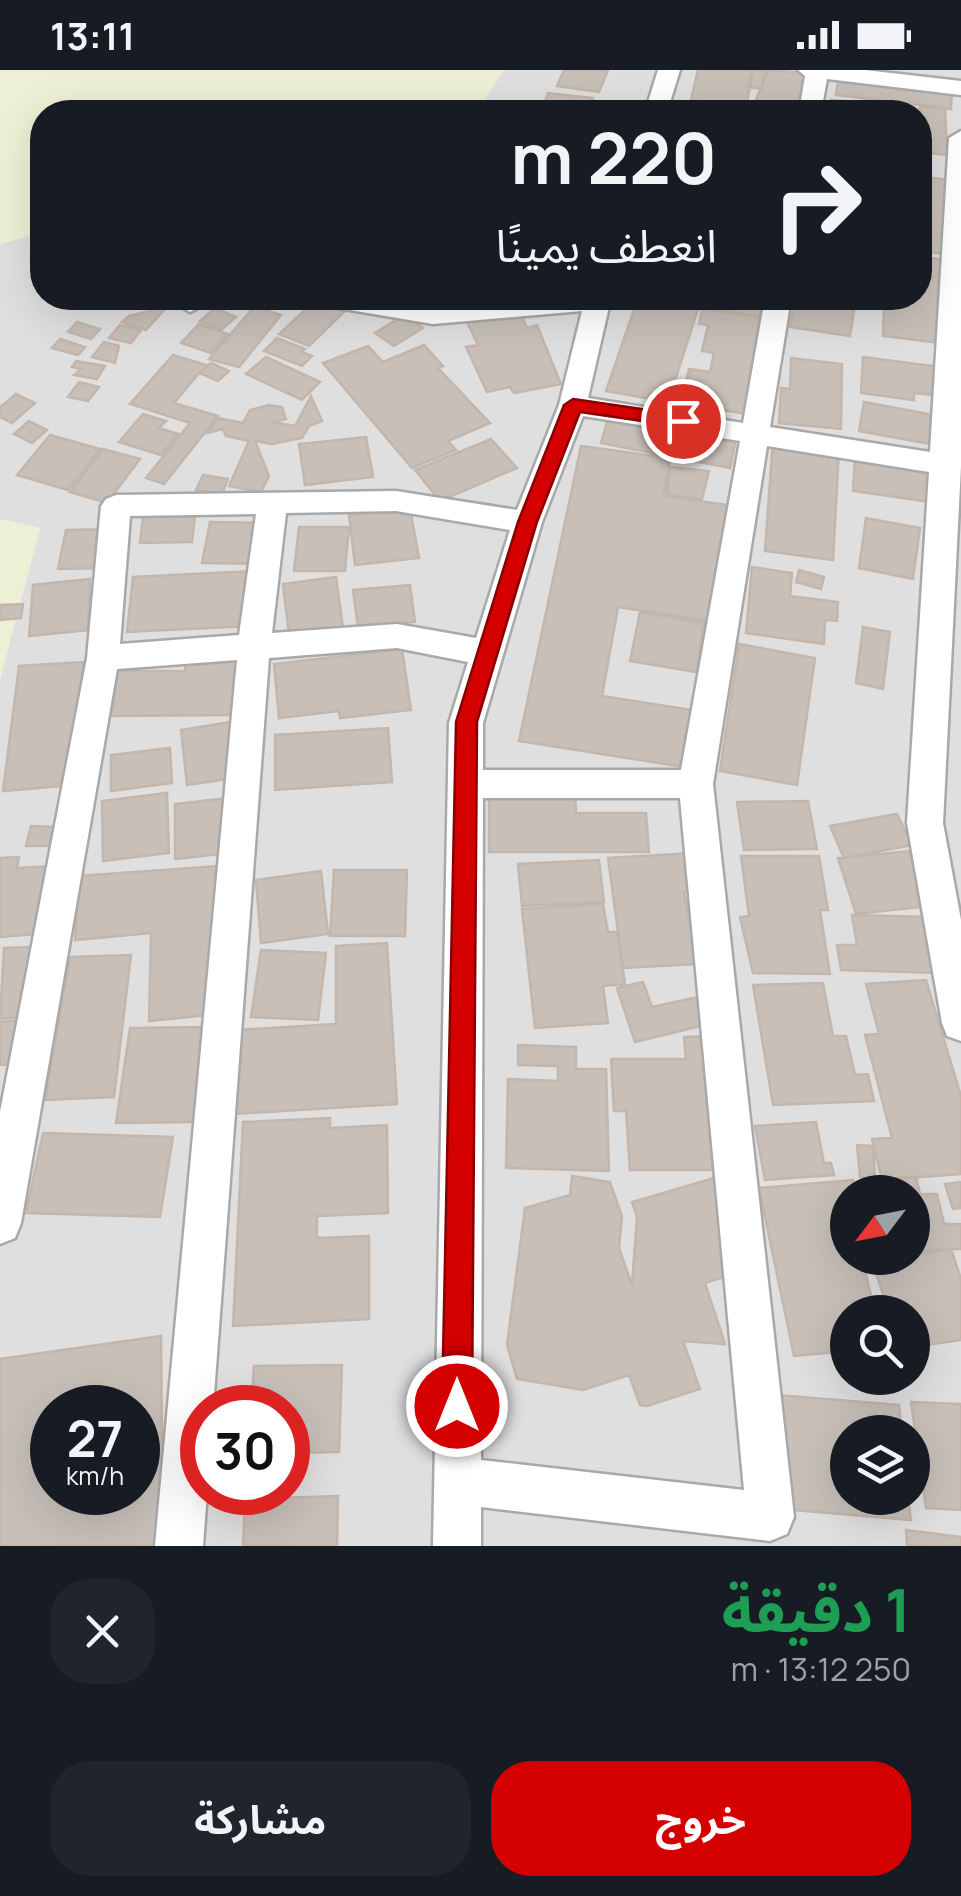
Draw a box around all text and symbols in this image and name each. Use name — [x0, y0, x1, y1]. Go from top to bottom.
text: 13:11 — [50, 9, 135, 61]
text: 220 m — [511, 109, 717, 205]
icon: right — [752, 140, 882, 270]
text: انعطف يمينًا — [496, 214, 717, 276]
pin — [641, 379, 726, 464]
icon: arrive — [656, 394, 711, 449]
north arrow — [830, 1175, 930, 1275]
map controls — [830, 1175, 930, 1515]
button: search — [830, 1295, 930, 1395]
position arrow — [405, 1354, 509, 1458]
speed limit sign: 30 — [180, 1385, 310, 1515]
text: 27 — [67, 1404, 123, 1472]
button: layers — [830, 1415, 930, 1515]
text: km/h — [66, 1458, 124, 1493]
text: 1 دقيقة — [722, 1568, 911, 1650]
button: close — [50, 1579, 155, 1684]
text: 250 m · 13:12 — [731, 1647, 911, 1691]
button: مشاركة — [50, 1761, 471, 1876]
button: خروج — [491, 1761, 911, 1876]

